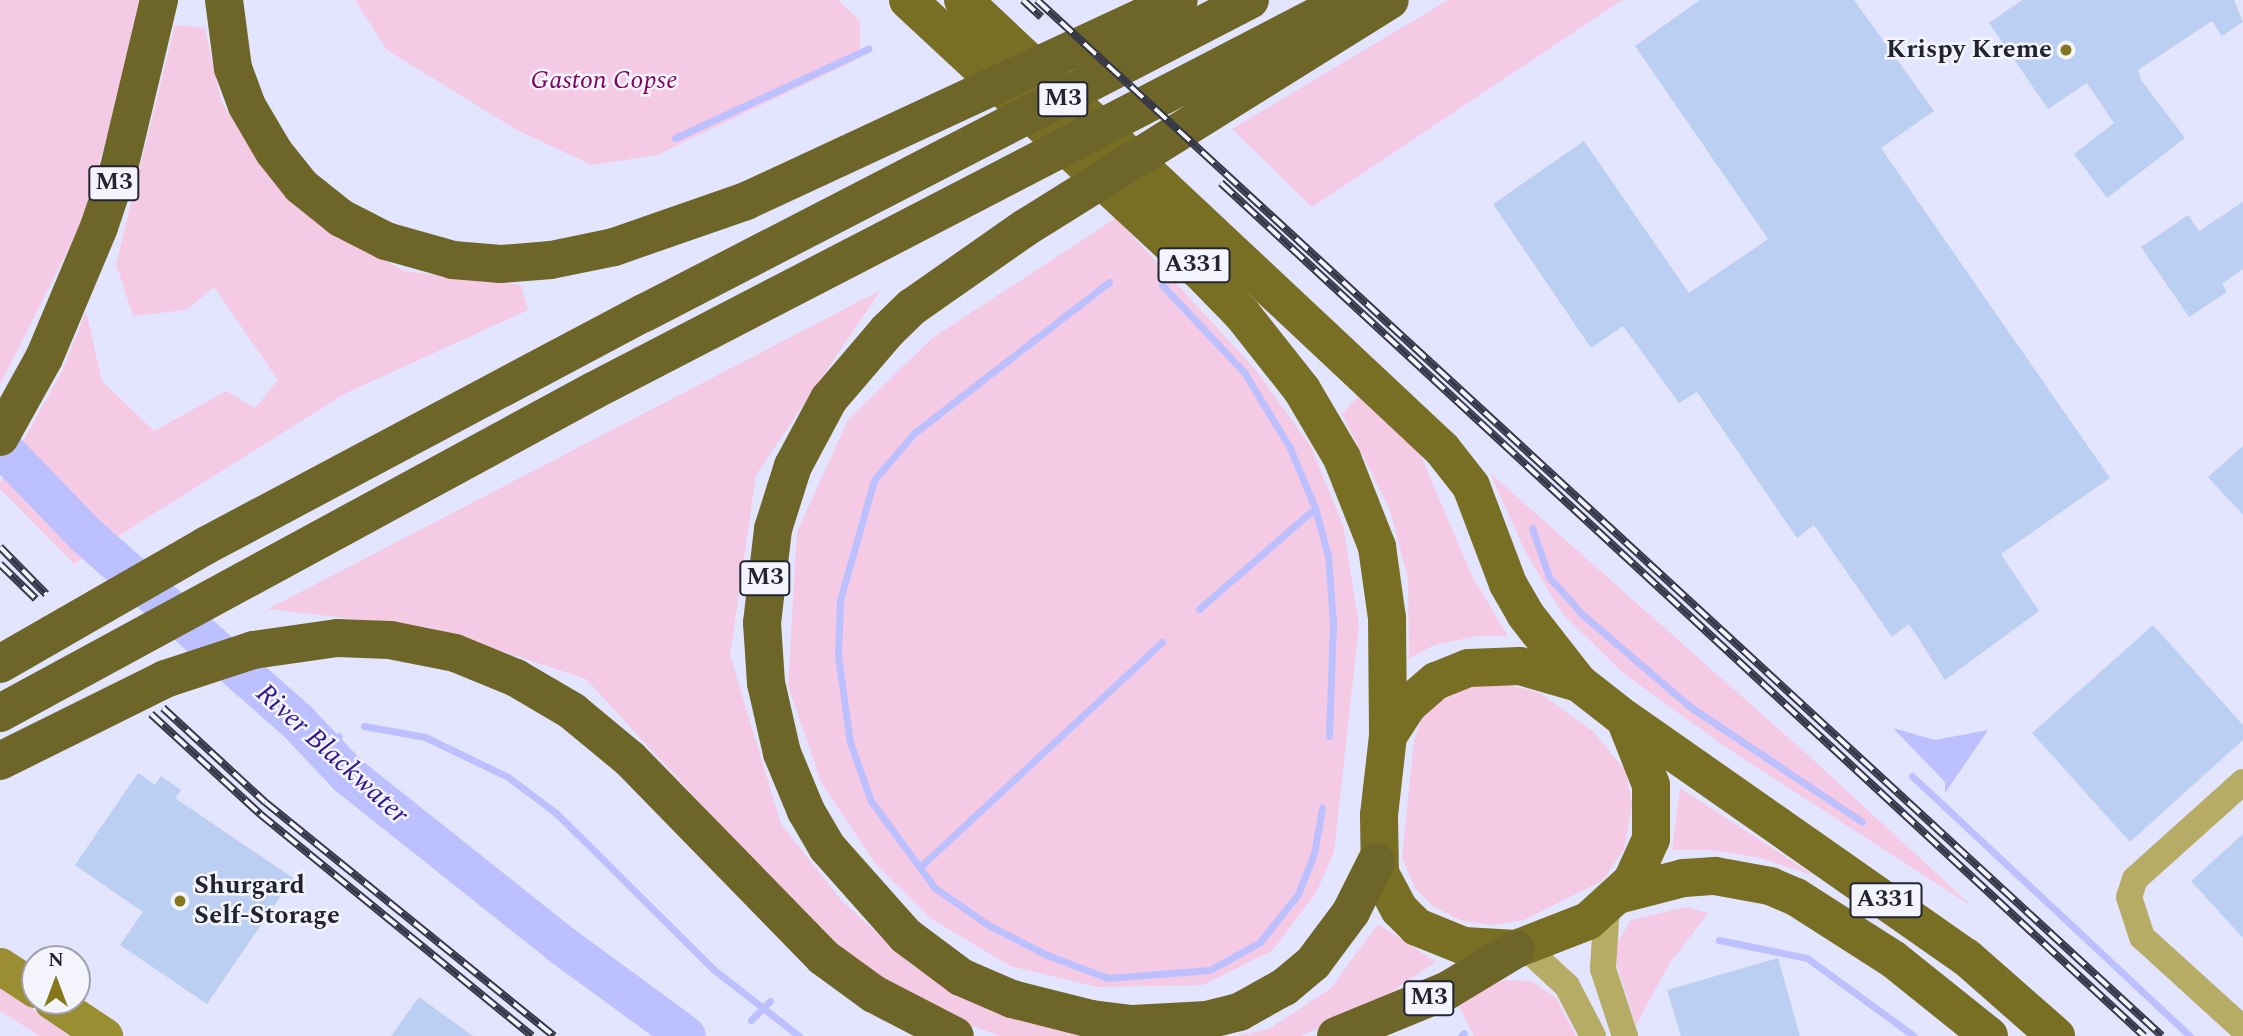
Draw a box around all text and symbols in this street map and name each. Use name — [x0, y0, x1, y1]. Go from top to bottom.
place label: Krispy Kreme — [1886, 34, 2052, 66]
marker: Krispy Kreme — [2058, 42, 2074, 58]
park label: Gaston Copse — [531, 65, 677, 97]
road number: M3 — [1037, 78, 1089, 119]
road number: M3 — [88, 162, 140, 204]
road number: A331 — [1157, 244, 1231, 286]
road number: M3 — [739, 558, 791, 598]
water label: River Blackwater — [249, 677, 415, 831]
place label: Shurgard Self-Storage — [194, 870, 340, 931]
road number: A331 — [1849, 880, 1923, 920]
marker: Shurgard Self-Storage — [172, 893, 188, 909]
north arrow — [21, 945, 91, 1015]
text: N — [48, 946, 64, 975]
road number: M3 — [1403, 978, 1455, 1018]

